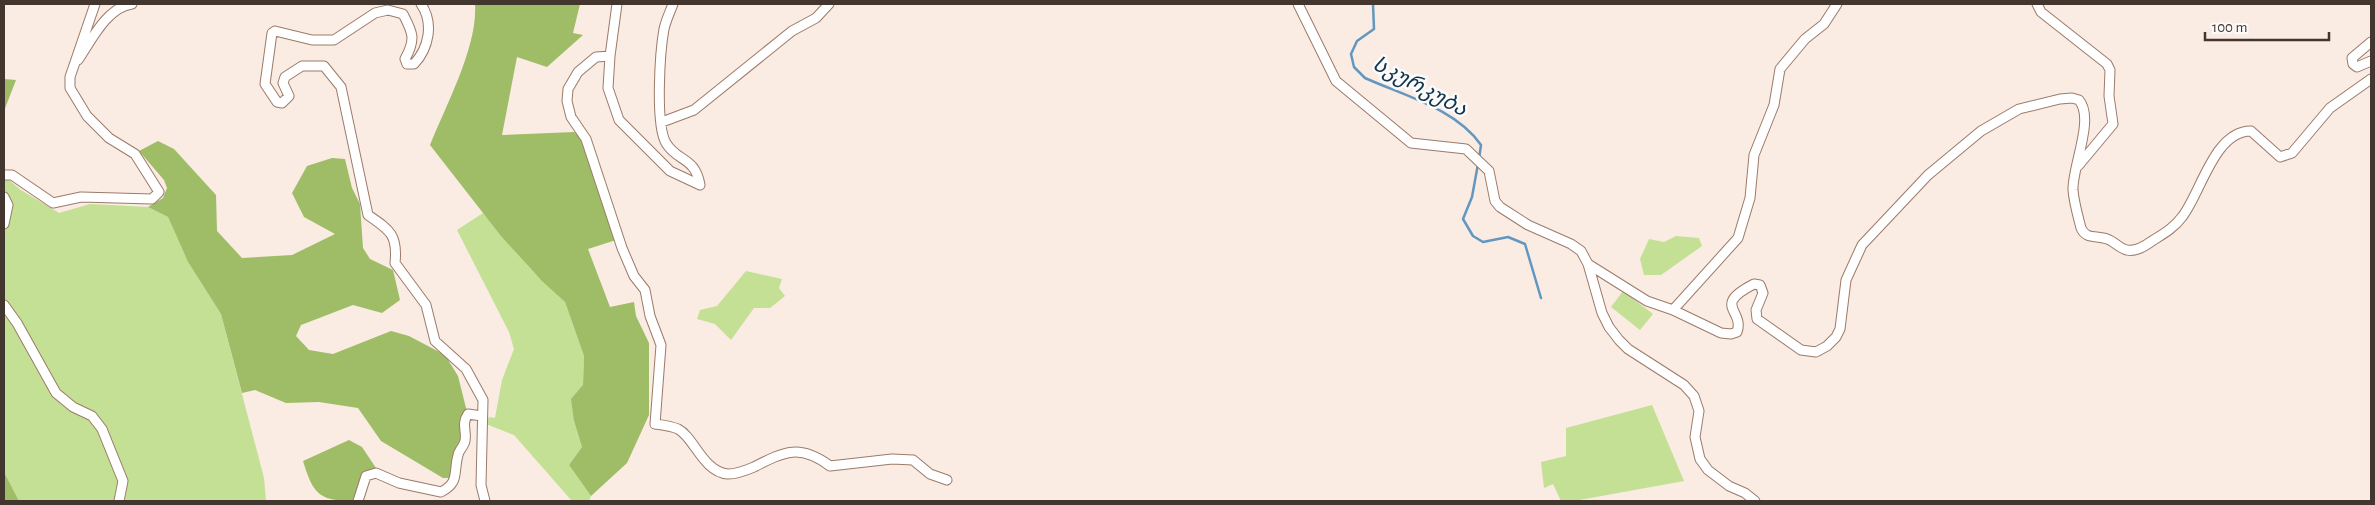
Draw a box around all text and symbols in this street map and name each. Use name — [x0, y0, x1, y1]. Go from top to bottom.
scale bar — [2205, 10, 2329, 42]
text: 100 m — [2212, 20, 2247, 35]
water label: სკურკუბა — [1368, 53, 1471, 122]

